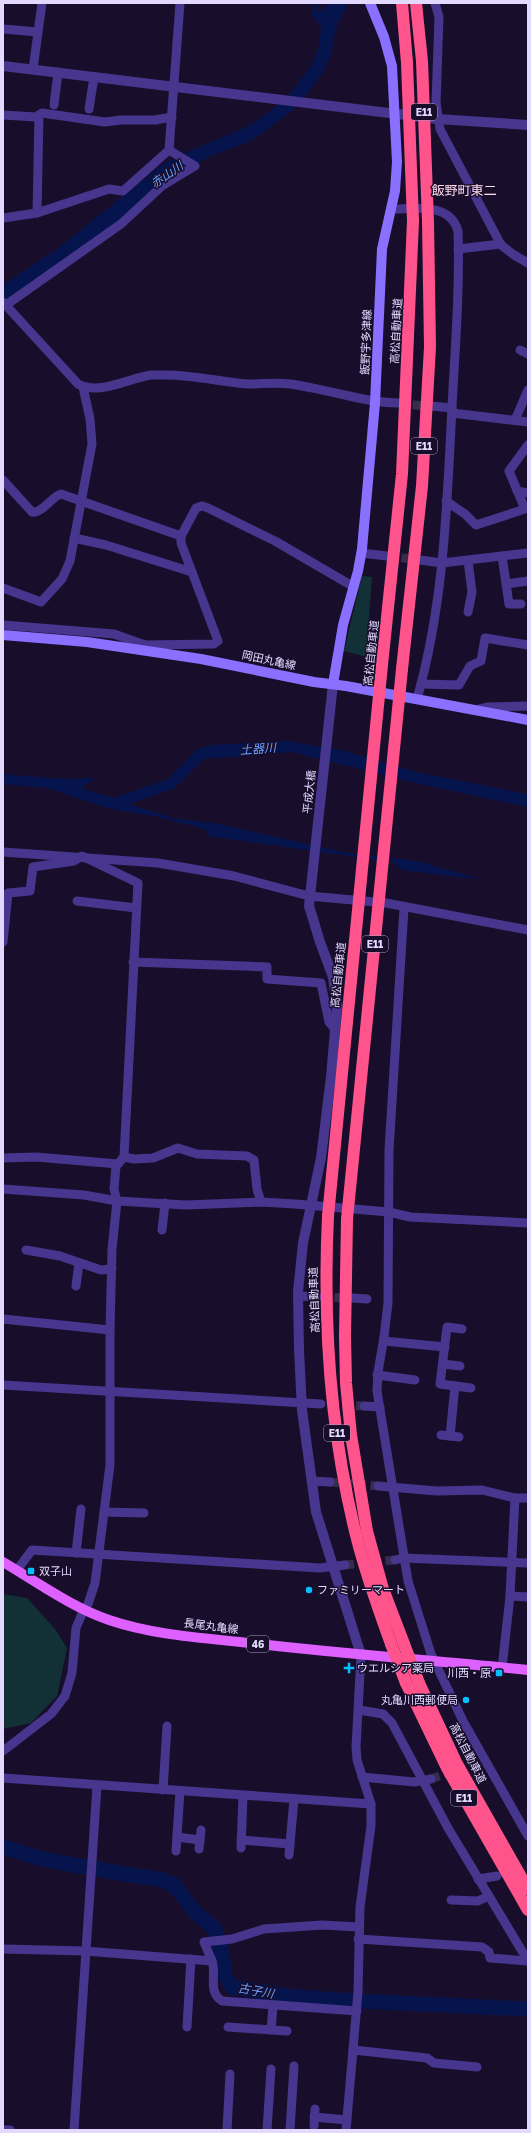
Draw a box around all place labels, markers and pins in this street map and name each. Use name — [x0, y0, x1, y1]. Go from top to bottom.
place label: 双子山 — [39, 1564, 72, 1577]
marker: 双子山 — [26, 1566, 36, 1576]
place label: ファミリーマート — [317, 1583, 405, 1596]
marker: ファミリーマート — [304, 1585, 314, 1595]
place label: ウエルシア薬局 — [357, 1661, 434, 1674]
marker: ウエルシア薬局 — [344, 1663, 354, 1673]
place label: 川西・原 — [447, 1666, 491, 1679]
marker: 川西・原 — [494, 1668, 504, 1678]
place label: 丸亀川西郵便局 — [381, 1693, 458, 1706]
marker: 丸亀川西郵便局 — [461, 1695, 471, 1705]

